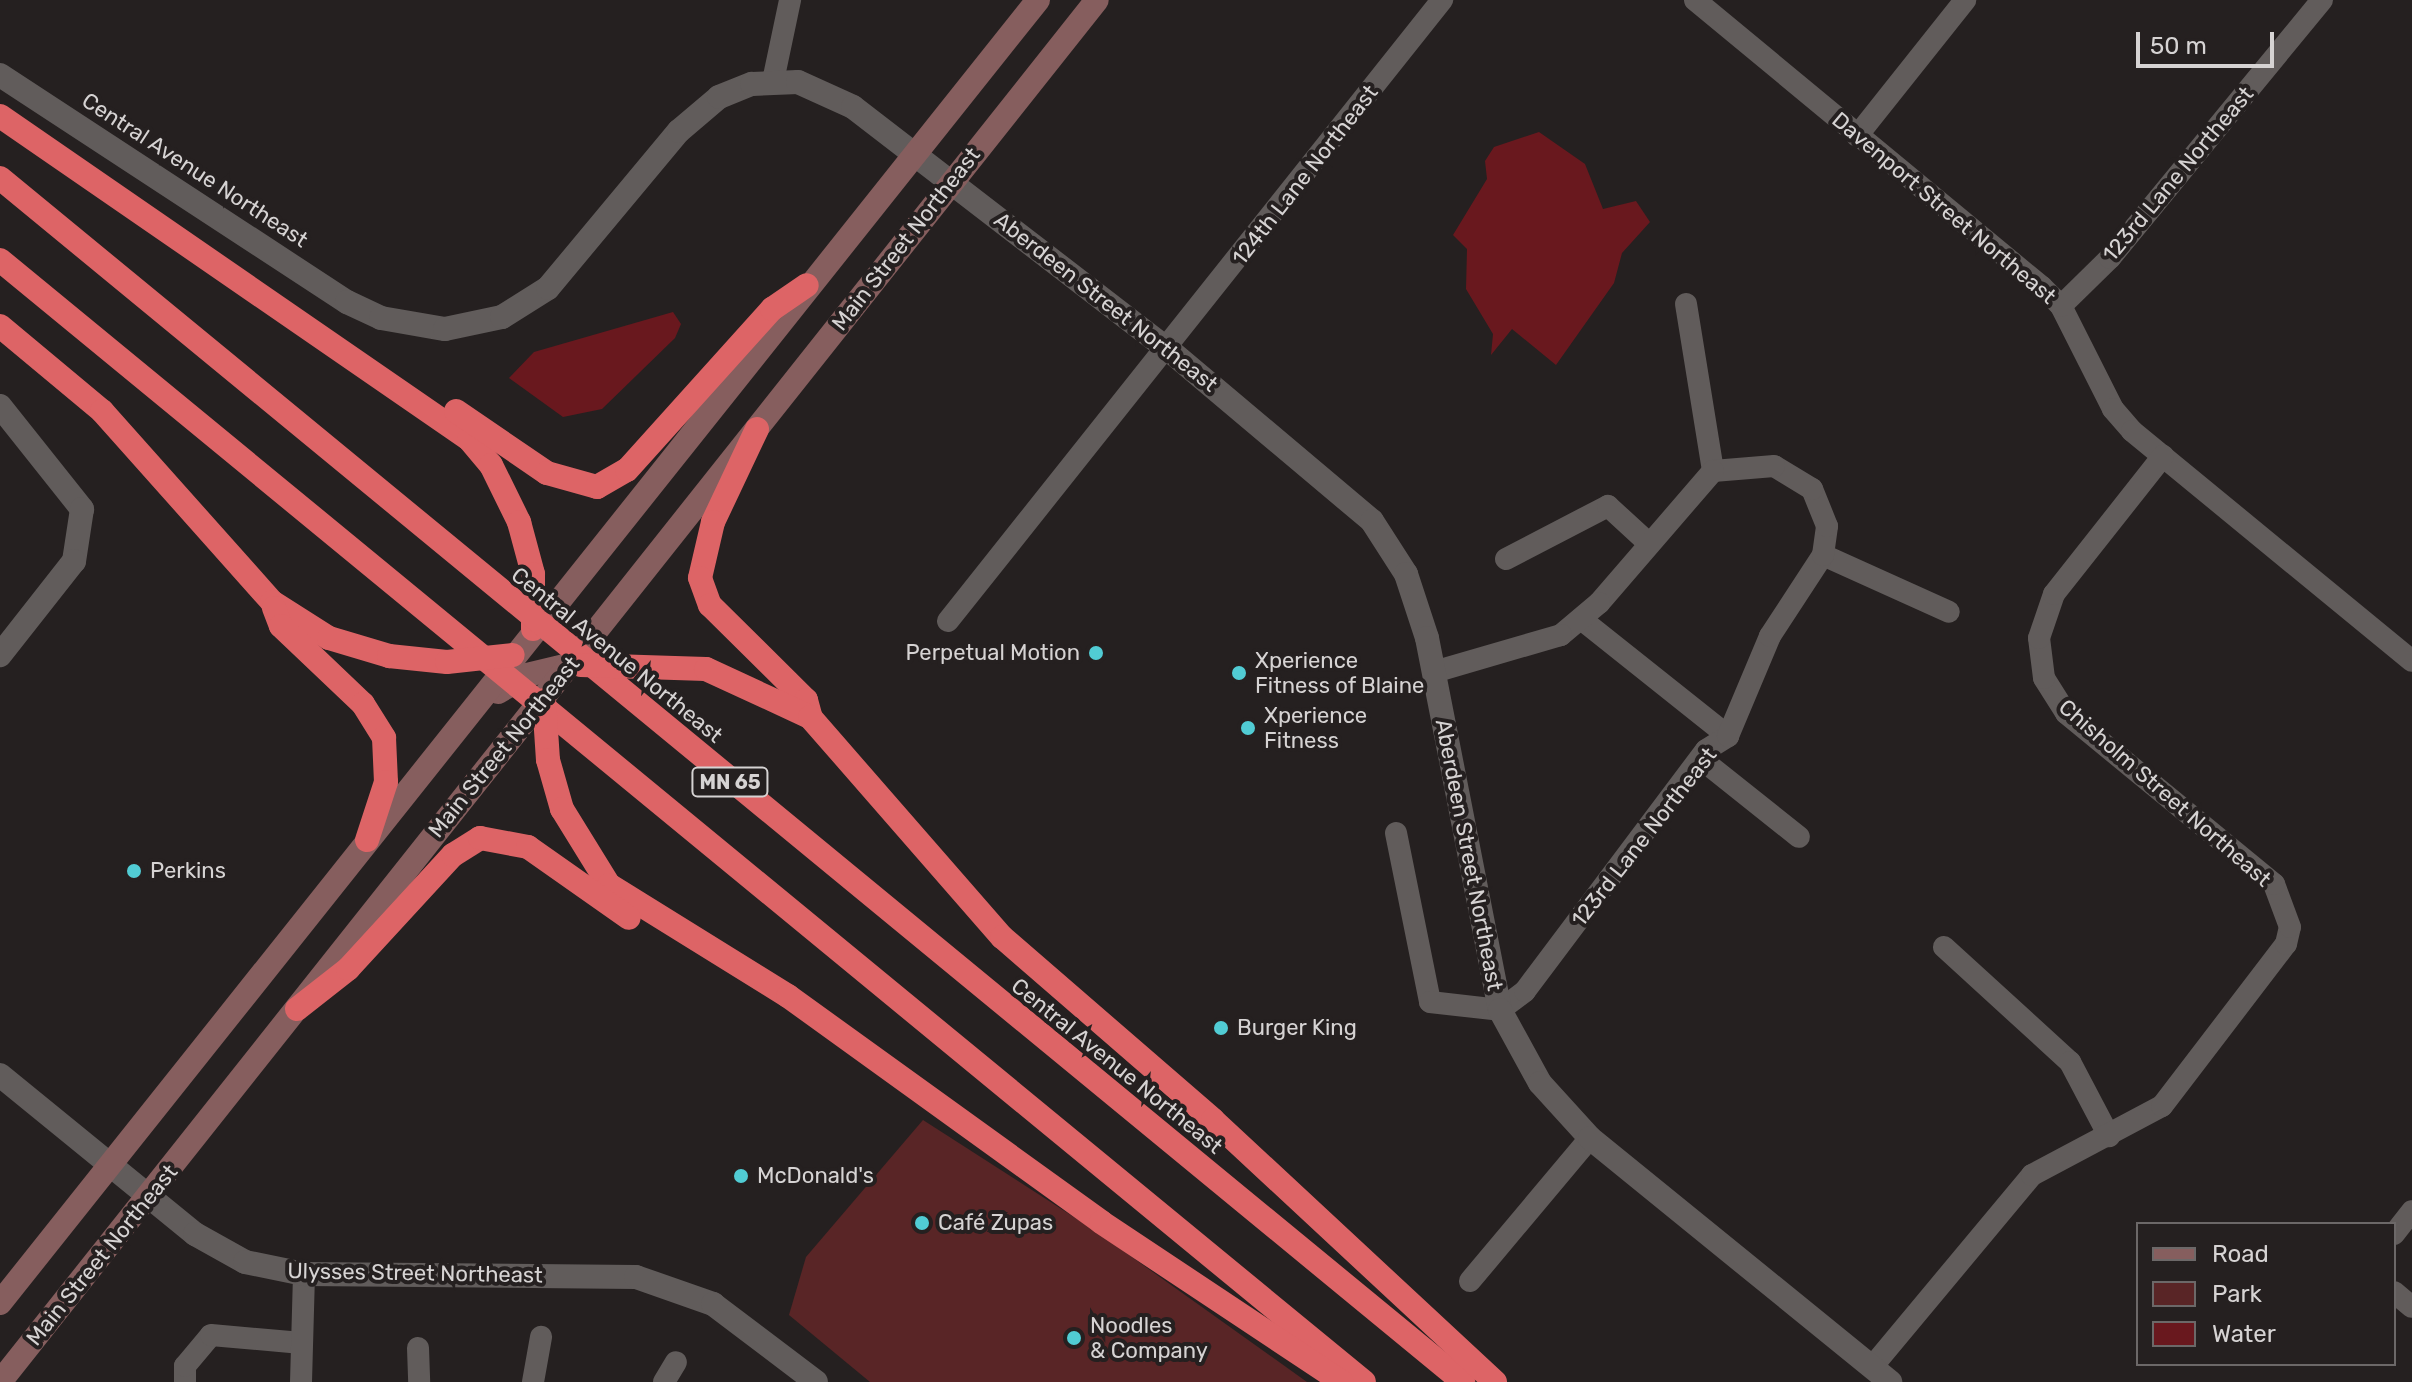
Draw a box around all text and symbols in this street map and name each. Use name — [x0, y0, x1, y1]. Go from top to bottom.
scale bar — [2140, 16, 2278, 66]
text: 50 m — [2150, 32, 2207, 60]
street label: 124th Lane Northeast — [1226, 80, 1384, 270]
street label: 123rd Lane Northeast — [2097, 81, 2259, 267]
street label: Central Avenue Northeast — [77, 87, 313, 253]
street label: Davenport Street Northeast — [1827, 107, 2061, 309]
street label: Main Street Northeast — [826, 142, 986, 336]
street label: Aberdeen Street Northeast — [989, 207, 1223, 397]
street label: Central Avenue Northeast — [506, 561, 728, 749]
place label: Perpetual Motion — [905, 640, 1080, 666]
marker: Perpetual Motion — [1087, 644, 1105, 662]
place label: Xperience Fitness of Blaine — [1255, 647, 1425, 698]
street label: Main Street Northeast — [423, 651, 585, 843]
marker: Xperience Fitness of Blaine — [1230, 664, 1248, 682]
street label: Chisholm Street Northeast — [2054, 694, 2276, 892]
place label: Xperience Fitness — [1264, 702, 1367, 754]
street label: Aberdeen Street Northeast — [1430, 717, 1508, 993]
marker: Xperience Fitness — [1239, 719, 1257, 737]
street label: 123rd Lane Northeast — [1566, 742, 1722, 932]
road number: MN 65 — [690, 766, 770, 798]
place label: Perkins — [150, 858, 226, 884]
marker: Perkins — [125, 862, 143, 880]
street label: Central Avenue Northeast — [1006, 972, 1228, 1160]
place label: Burger King — [1237, 1015, 1357, 1041]
marker: Burger King — [1212, 1019, 1230, 1037]
street label: Main Street Northeast — [21, 1159, 183, 1351]
place label: McDonald's — [757, 1163, 874, 1189]
marker: McDonald's — [732, 1167, 750, 1185]
place label: Café Zupas — [938, 1210, 1053, 1236]
marker: Café Zupas — [913, 1214, 931, 1232]
legend — [2136, 1222, 2396, 1366]
text: Road — [2212, 1240, 2269, 1268]
street label: Ulysses Street Northeast — [287, 1258, 543, 1288]
text: Park — [2212, 1280, 2262, 1308]
place label: Noodles & Company — [1090, 1312, 1208, 1364]
text: Water — [2212, 1320, 2276, 1348]
marker: Noodles & Company — [1065, 1329, 1083, 1347]

